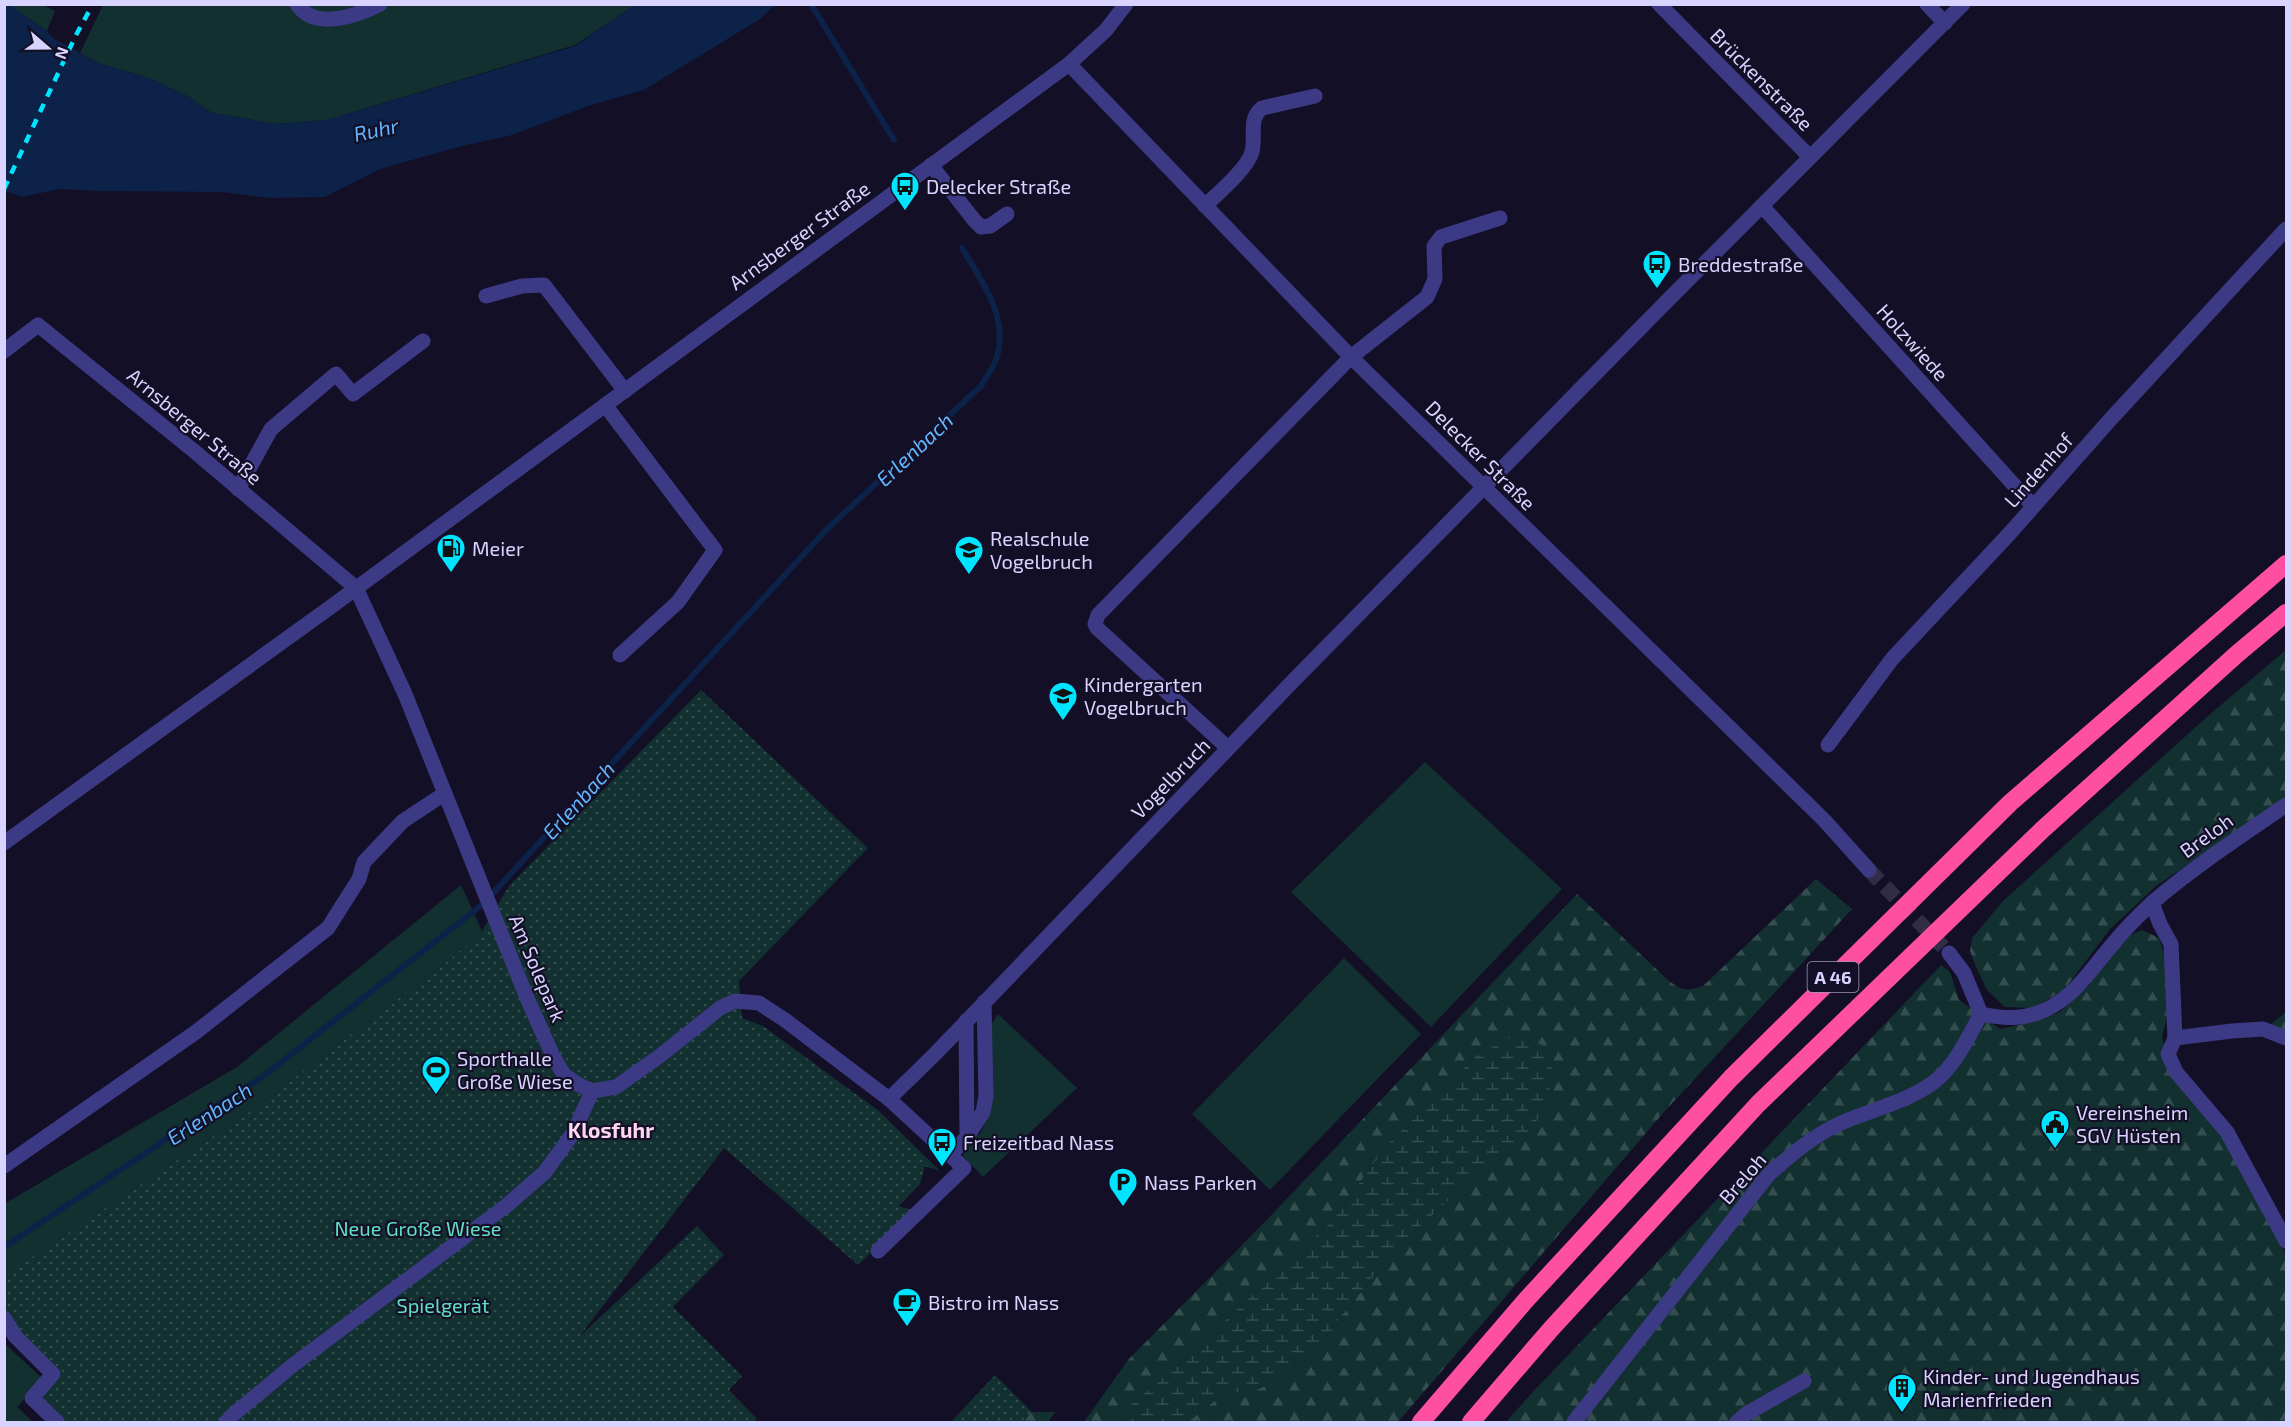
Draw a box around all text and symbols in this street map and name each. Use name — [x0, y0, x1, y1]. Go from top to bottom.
north arrow — [18, 18, 78, 78]
street label: Brückenstraße — [1706, 23, 1818, 135]
text: N — [52, 45, 73, 62]
water label: Ruhr — [351, 112, 401, 146]
bus stop icon: Delecker Straße — [889, 170, 921, 212]
place label: Delecker Straße — [926, 174, 1071, 198]
street label: Arnsberger Straße — [724, 176, 874, 294]
bus stop icon: Breddestraße — [1641, 248, 1673, 290]
place label: Breddestraße — [1678, 252, 1804, 276]
street label: Holzwiede — [1872, 299, 1954, 385]
street label: Arnsberger Straße — [123, 363, 267, 489]
street label: Delecker Straße — [1421, 395, 1541, 515]
water label: Erlenbach — [870, 407, 958, 491]
street label: Lindenhof — [1999, 428, 2078, 512]
place label: Realschule Vogelbruch — [990, 526, 1093, 573]
fuel station icon: Meier — [435, 532, 467, 574]
school or university icon: Realschule Vogelbruch — [953, 534, 985, 576]
place label: Meier — [472, 536, 524, 560]
place label: Kindergarten Vogelbruch — [1084, 672, 1203, 719]
school or university icon: Kindergarten Vogelbruch — [1047, 680, 1079, 722]
street label: Vogelbruch — [1126, 733, 1214, 823]
water label: Erlenbach — [537, 756, 619, 844]
street label: Breloh — [2175, 808, 2237, 862]
street label: Am Solepark — [505, 911, 571, 1025]
road number: A 46 — [1808, 962, 1858, 992]
place label: Sporthalle Große Wiese — [457, 1046, 573, 1093]
sports icon: Sporthalle Große Wiese — [420, 1054, 452, 1096]
water label: Erlenbach — [162, 1076, 256, 1150]
place label: Vereinsheim SGV Hüsten — [2076, 1100, 2188, 1147]
public building icon: Vereinsheim SGV Hüsten — [2039, 1108, 2071, 1150]
district label: Klosfuhr — [568, 1117, 654, 1142]
bus stop icon: Freizeitbad Nass — [926, 1126, 958, 1168]
place label: Freizeitbad Nass — [963, 1130, 1114, 1154]
street label: Breloh — [1713, 1148, 1771, 1208]
parking icon: Nass Parken — [1107, 1166, 1139, 1208]
place label: Nass Parken — [1144, 1170, 1257, 1194]
park label: Neue Große Wiese — [334, 1216, 502, 1240]
cafe icon: Bistro im Nass — [891, 1286, 923, 1328]
place label: Bistro im Nass — [928, 1290, 1059, 1314]
park label: Spielgerät — [397, 1293, 490, 1317]
place label: Kinder- und Jugendhaus Marienfrieden — [1923, 1364, 2140, 1411]
building icon: Kinder- und Jugendhaus Marienfrieden — [1886, 1372, 1918, 1414]

